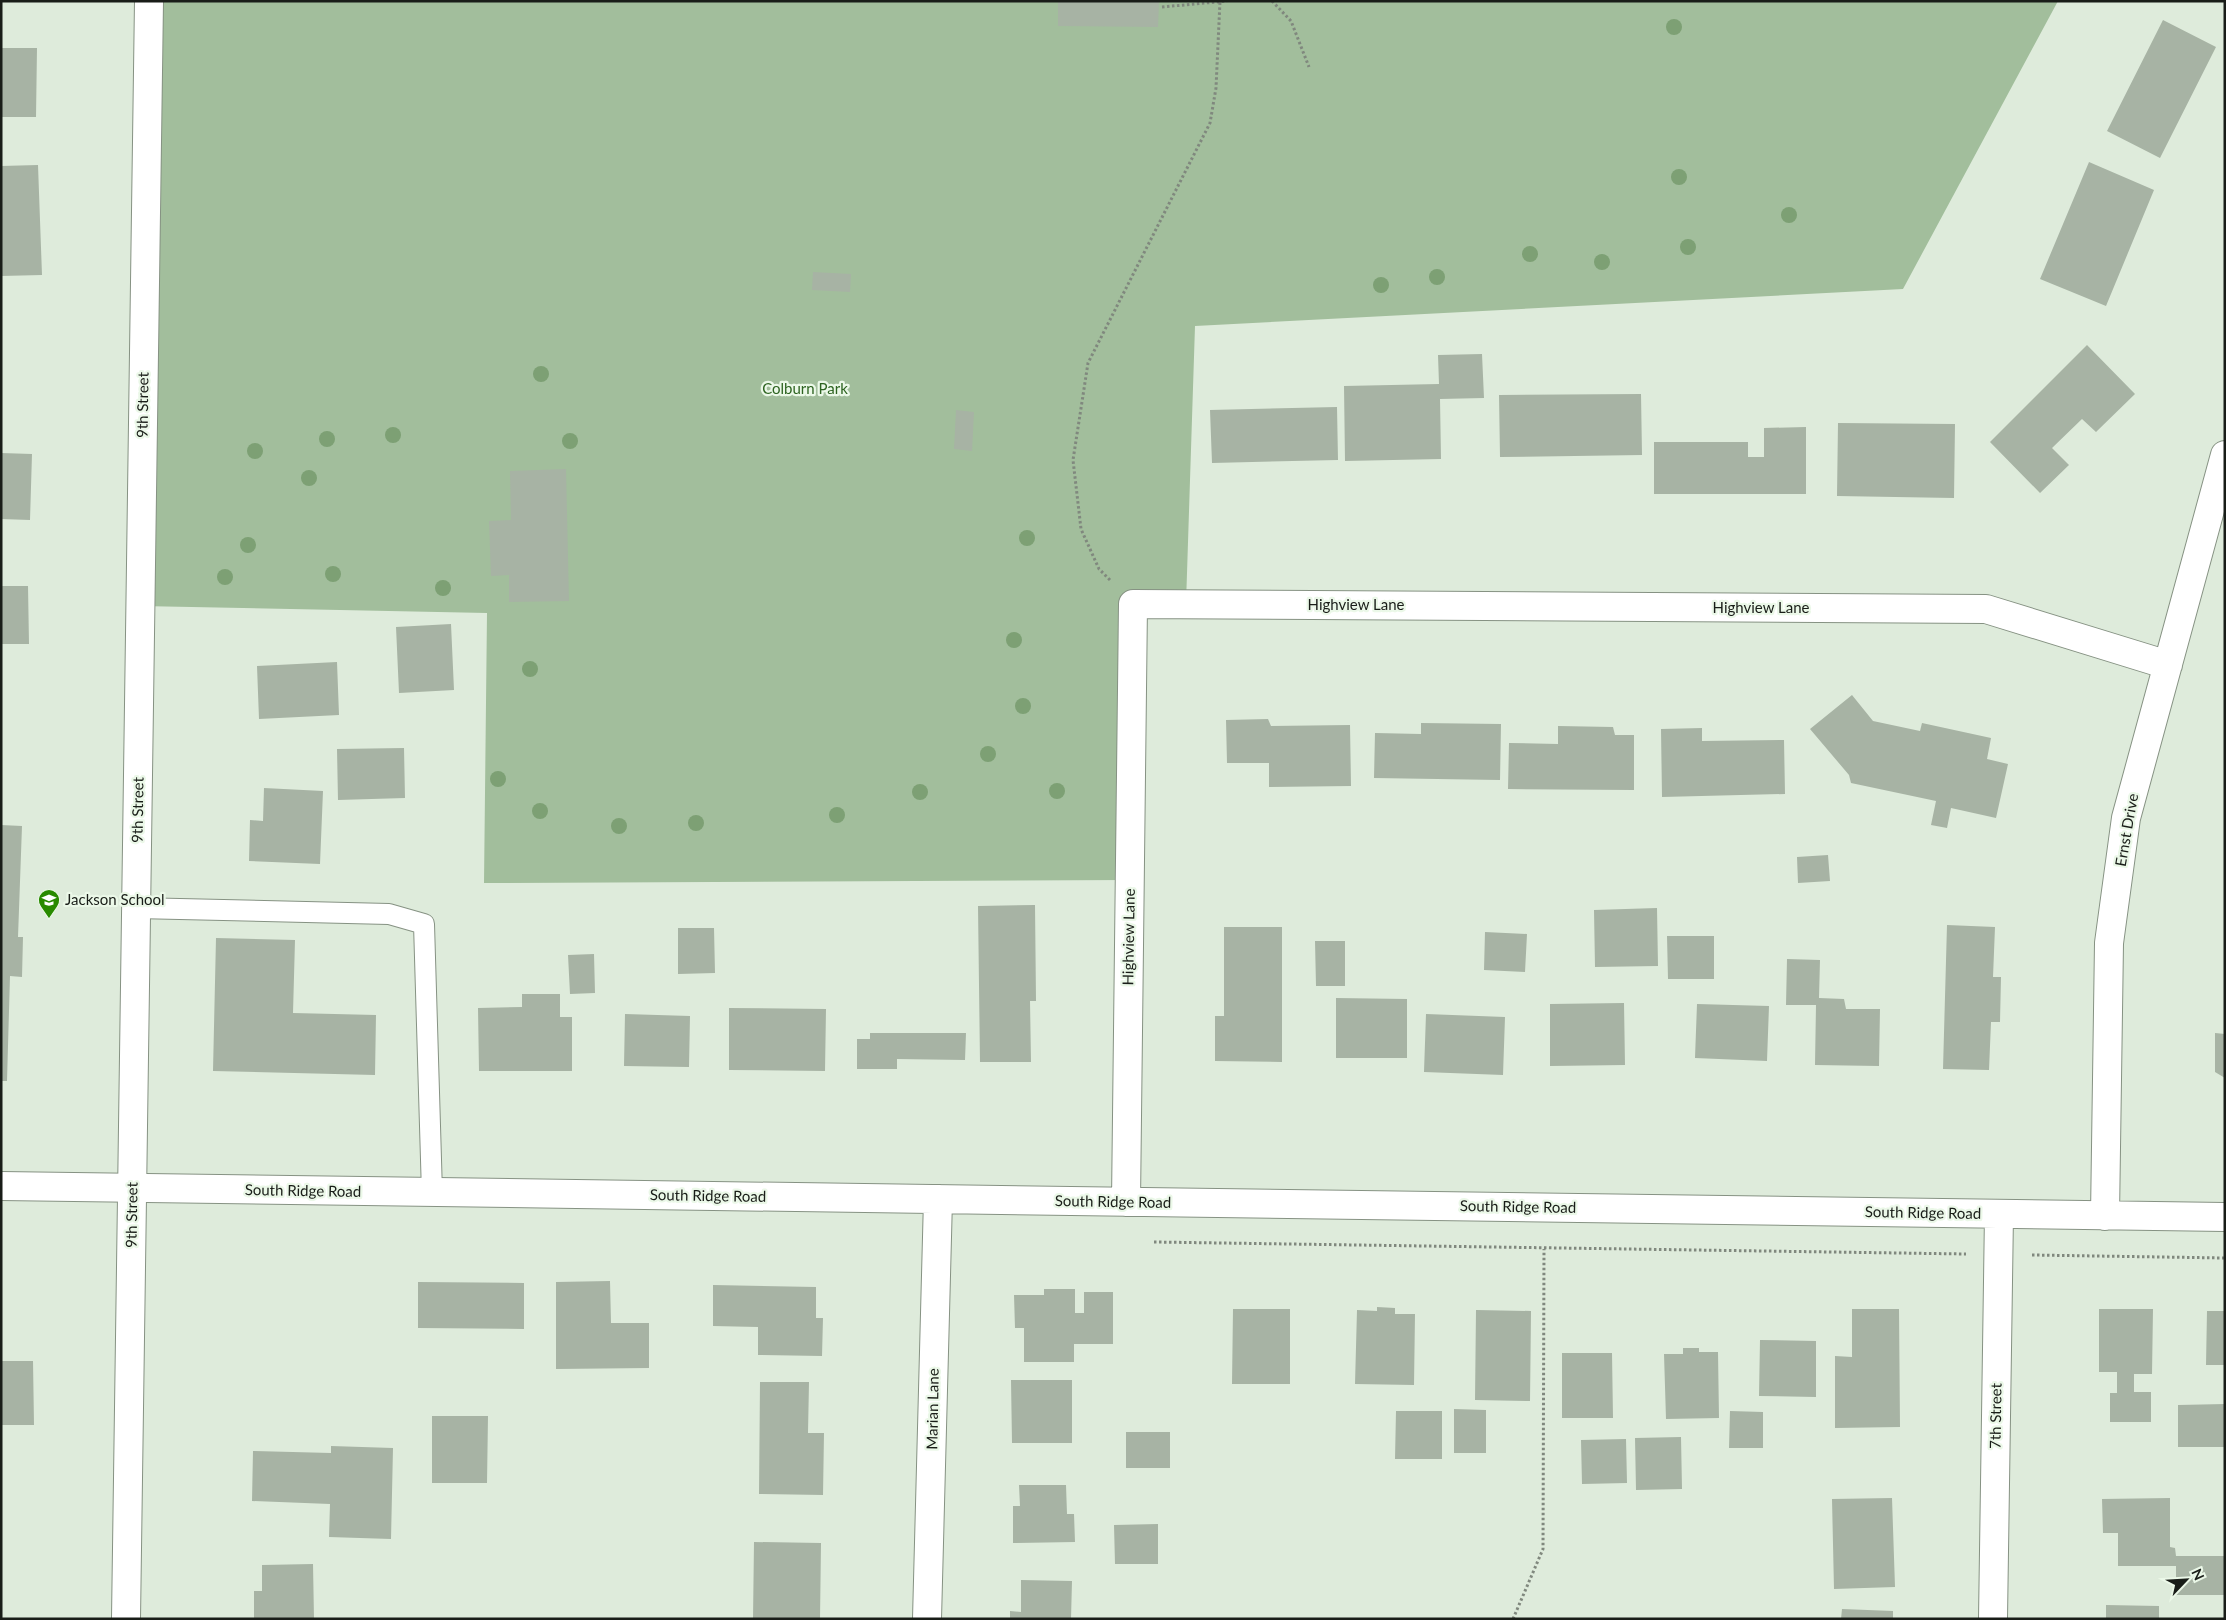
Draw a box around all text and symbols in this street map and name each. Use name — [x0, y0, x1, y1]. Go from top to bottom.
street label: 9th Street — [132, 371, 152, 438]
park label: Colburn Park — [762, 379, 848, 397]
street label: Highview Lane — [1308, 595, 1405, 613]
street label: Highview Lane — [1713, 598, 1810, 616]
street label: 9th Street — [127, 776, 147, 843]
street label: Ernst Drive — [2111, 792, 2141, 868]
school or university icon: Jackson School — [37, 888, 61, 919]
street label: Highview Lane — [1118, 888, 1138, 986]
place label: Jackson School — [65, 890, 165, 908]
street label: South Ridge Road — [245, 1180, 361, 1200]
street label: 9th Street — [121, 1181, 141, 1248]
street label: South Ridge Road — [650, 1185, 766, 1205]
street label: South Ridge Road — [1055, 1191, 1171, 1211]
street label: South Ridge Road — [1460, 1196, 1576, 1216]
street label: South Ridge Road — [1865, 1202, 1981, 1222]
street label: Marian Lane — [922, 1368, 942, 1450]
street label: 7th Street — [1985, 1382, 2005, 1449]
north arrow — [2161, 1555, 2211, 1605]
text: N — [2188, 1566, 2208, 1583]

